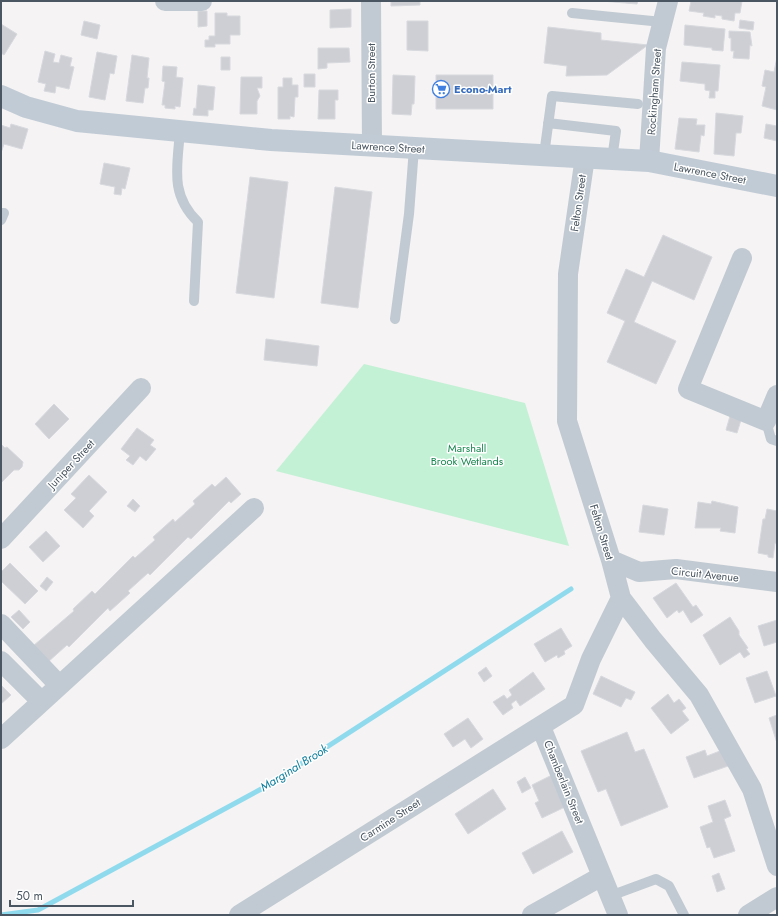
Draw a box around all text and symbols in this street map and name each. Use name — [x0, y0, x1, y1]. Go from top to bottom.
street label: Burton Street — [363, 43, 379, 103]
street label: Rockingham Street — [643, 48, 665, 136]
supermarket icon: Econo-Mart — [431, 79, 451, 99]
place label: Econo-Mart — [454, 81, 512, 97]
street label: Lawrence Street — [351, 137, 425, 157]
street label: Lawrence Street — [673, 158, 748, 188]
street label: Felton Street — [566, 173, 590, 233]
street label: Juniper Street — [43, 436, 98, 494]
park label: Marshall Brook Wetlands — [431, 440, 504, 469]
street label: Felton Street — [586, 502, 618, 562]
street label: Circuit Avenue — [670, 562, 740, 586]
street label: Chamberlain Street — [540, 738, 588, 827]
water label: Marginal Brook — [257, 740, 332, 796]
street label: Carmine Street — [357, 794, 424, 846]
scale bar — [10, 882, 133, 908]
text: 50 m — [16, 887, 43, 905]

